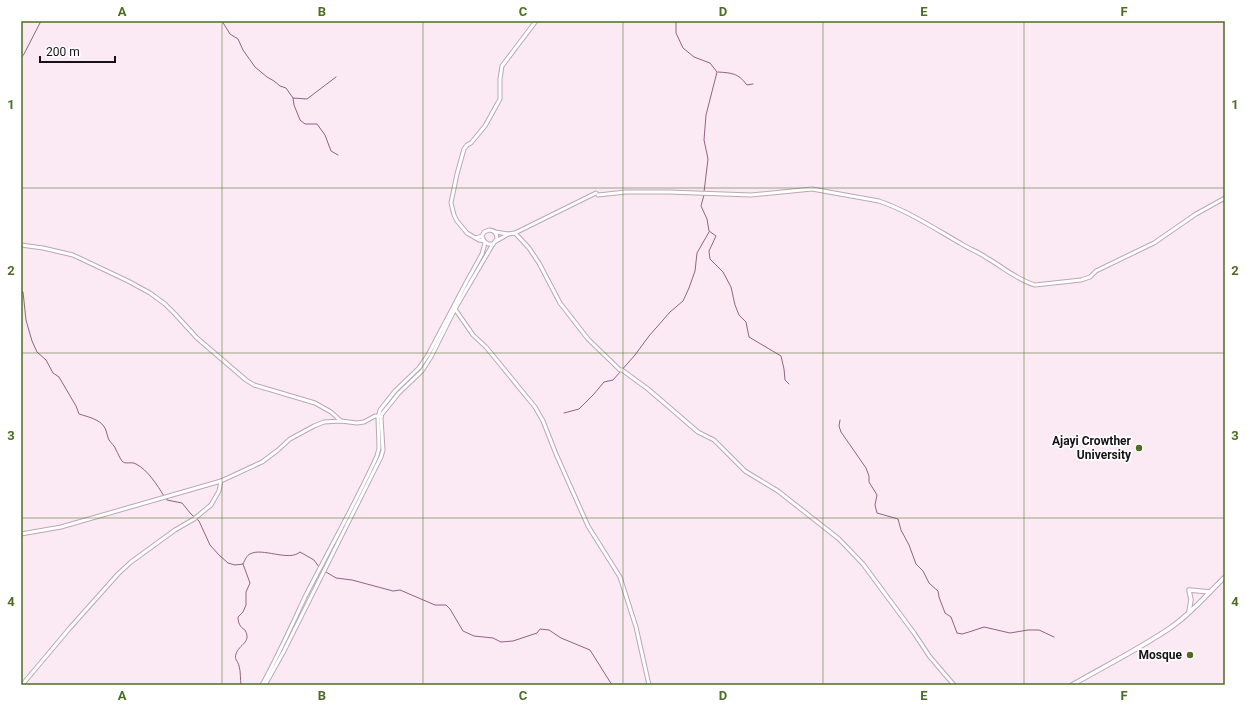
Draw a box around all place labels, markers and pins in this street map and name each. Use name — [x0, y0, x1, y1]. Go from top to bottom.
place label: Ajayi Crowther University — [1052, 434, 1132, 462]
marker: Ajayi Crowther University — [1134, 443, 1144, 453]
place label: Mosque — [1139, 648, 1183, 662]
marker: Mosque — [1185, 650, 1195, 660]

